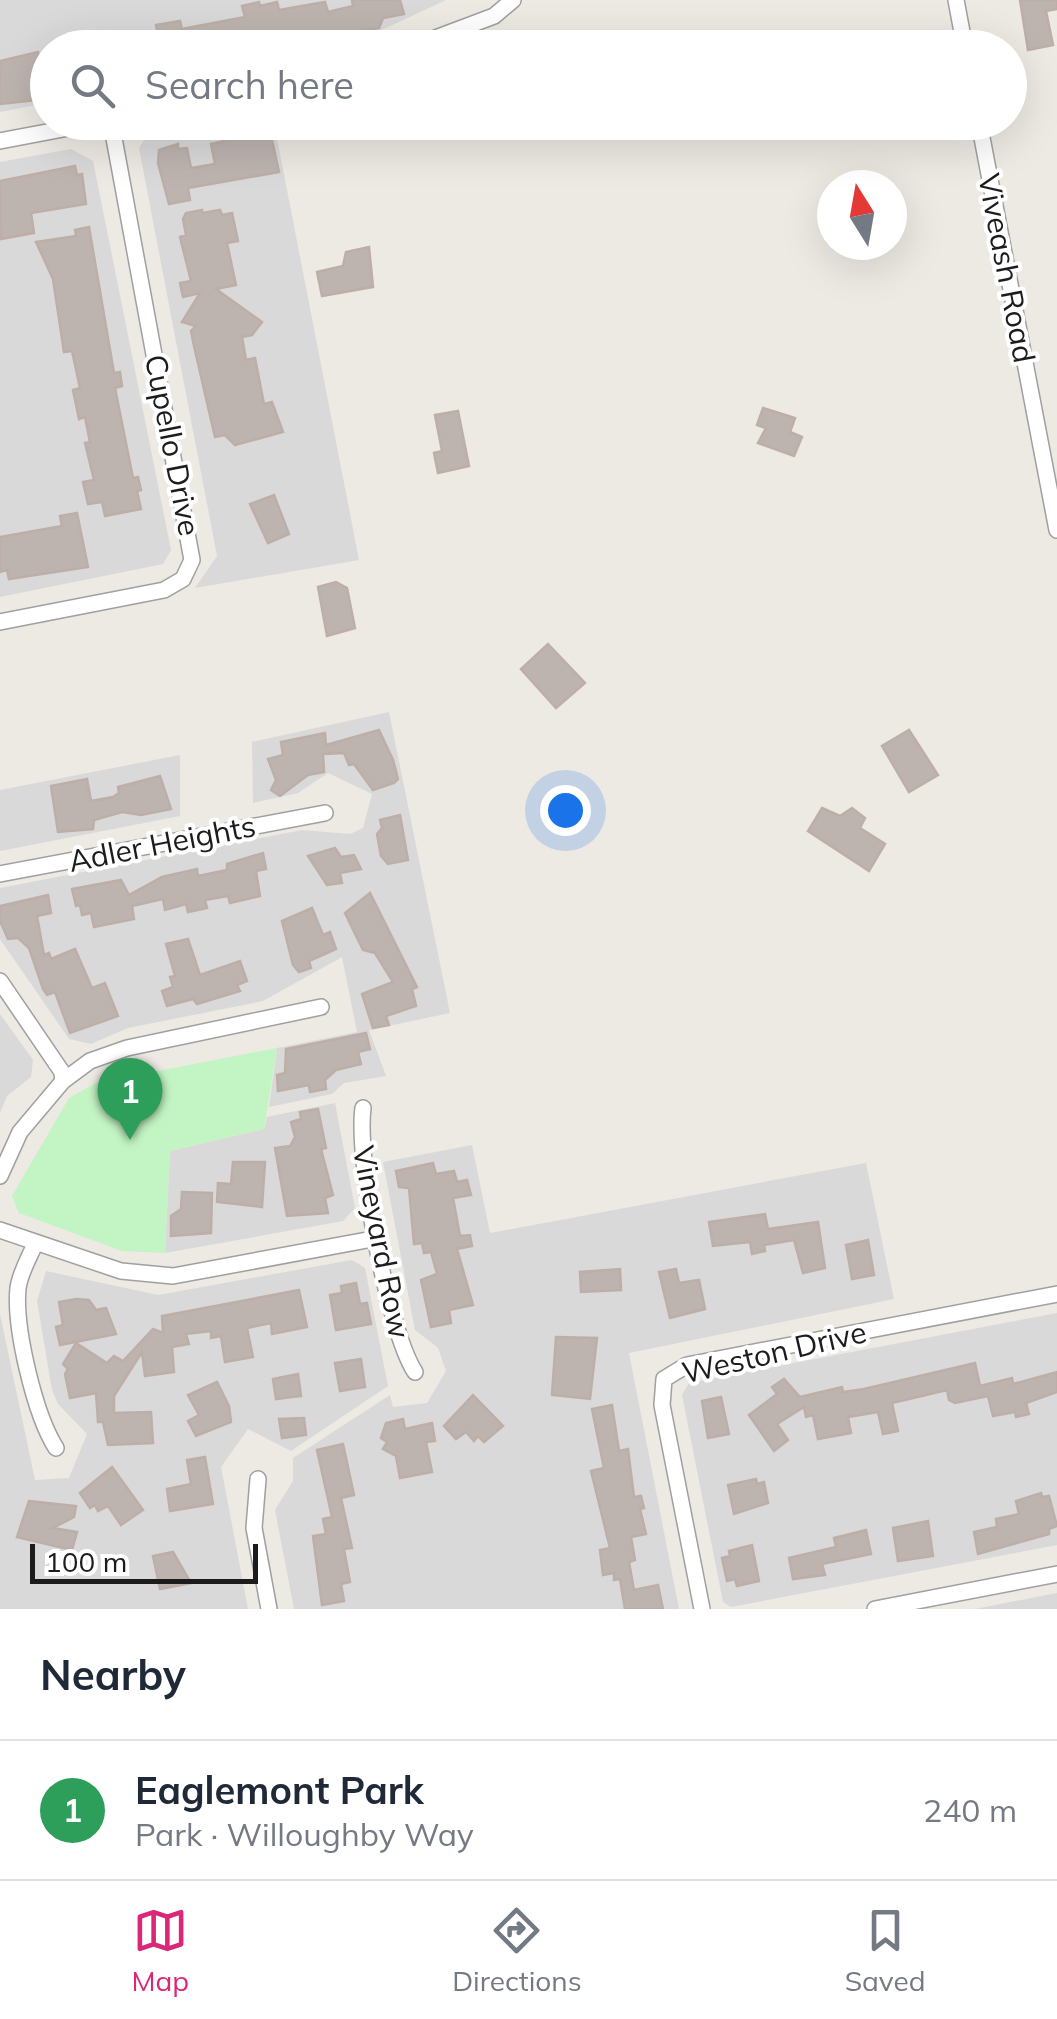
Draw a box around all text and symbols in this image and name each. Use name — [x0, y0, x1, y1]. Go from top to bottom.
search box — [30, 30, 1027, 140]
icon: search — [65, 58, 120, 113]
text: Search here — [145, 61, 354, 109]
north arrow — [817, 170, 907, 260]
street label: Viveash Road — [970, 170, 1044, 366]
street label: Cupello Drive — [137, 351, 209, 539]
your location — [540, 785, 591, 836]
street label: Adler Heights — [65, 806, 259, 880]
pin: 1 — [98, 1058, 162, 1140]
street label: Vineyard Row — [345, 1142, 419, 1342]
street label: Weston Drive — [678, 1312, 870, 1392]
scale bar — [30, 1539, 258, 1584]
text: 100 m — [45, 1544, 127, 1579]
text: Nearby — [40, 1648, 186, 1701]
text: Eaglemont Park — [135, 1766, 424, 1814]
text: 1 — [63, 1790, 82, 1830]
text: 240 m — [923, 1790, 1017, 1830]
text: Park · Willoughby Way — [135, 1814, 474, 1854]
tab: Map — [132, 1903, 189, 1998]
tab: Directions — [452, 1903, 582, 1998]
tab: Saved — [845, 1903, 925, 1998]

